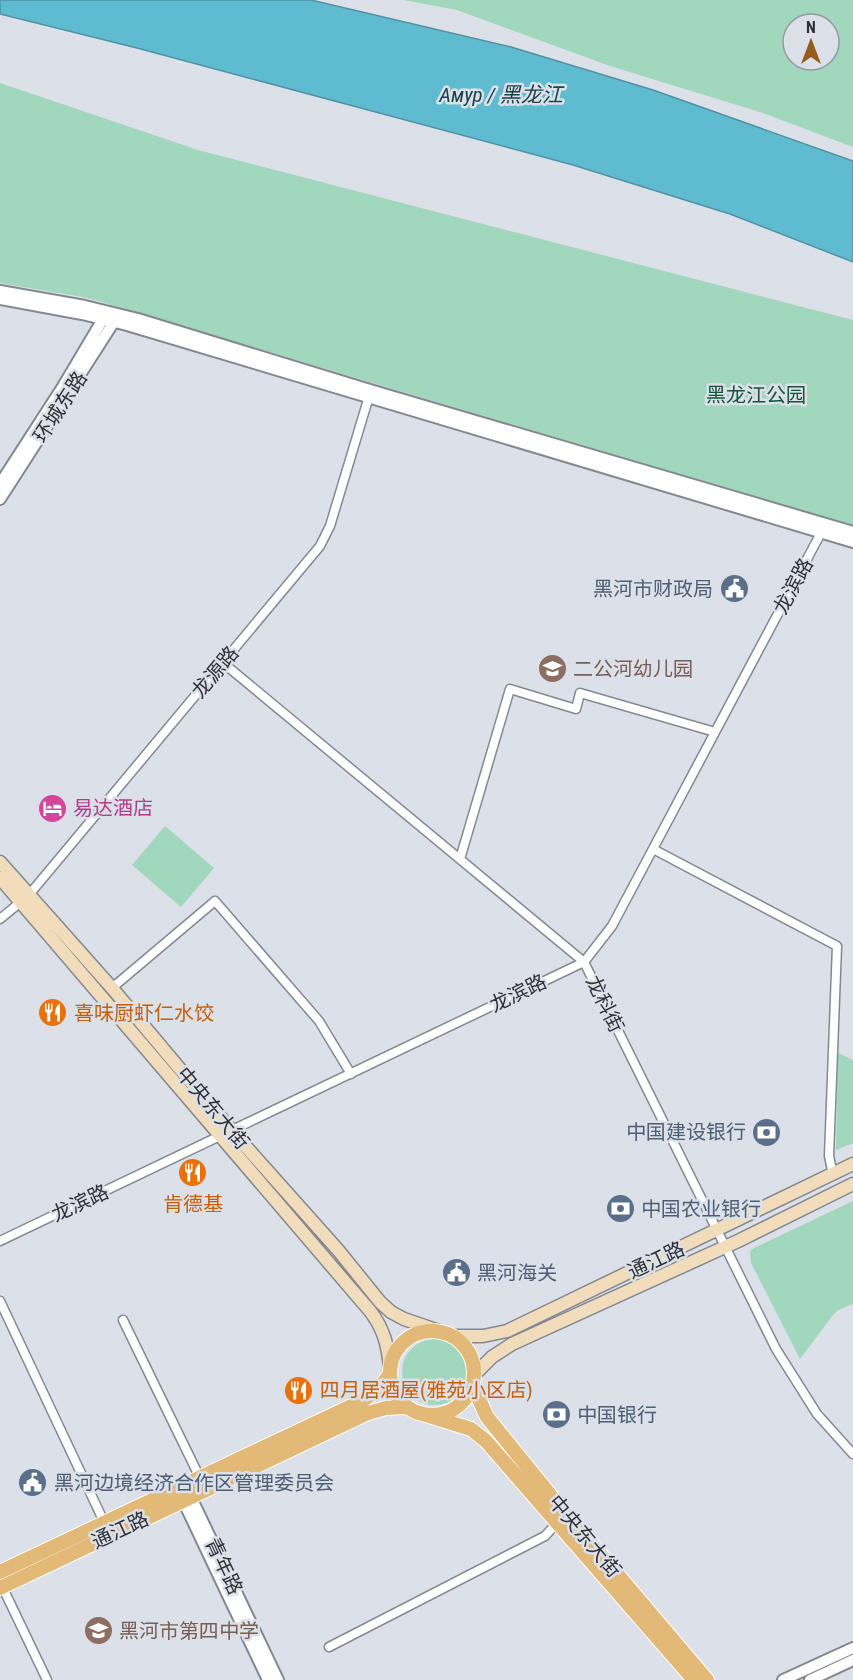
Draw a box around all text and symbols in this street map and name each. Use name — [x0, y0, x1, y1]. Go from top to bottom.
north arrow — [781, 12, 841, 72]
text: N — [806, 18, 816, 37]
water label: Амур / 黑龙江 — [438, 83, 565, 107]
street label: 环城东路 — [28, 367, 92, 447]
park label: 黑龙江公园 — [706, 383, 806, 407]
street label: 龙滨路 — [768, 554, 818, 618]
public building icon: 黑河市财政局 — [718, 573, 750, 605]
place label: 黑河市财政局 — [593, 577, 713, 601]
street label: 龙源路 — [187, 641, 243, 703]
school or university icon: 二公河幼儿园 — [536, 653, 568, 685]
place label: 二公河幼儿园 — [573, 657, 693, 681]
hotel icon: 易达酒店 — [36, 792, 68, 824]
place label: 易达酒店 — [73, 796, 153, 820]
street label: 龙滨路 — [486, 969, 550, 1017]
street label: 龙科街 — [581, 972, 629, 1036]
restaurant icon: 喜味厨虾仁水饺 — [37, 997, 69, 1029]
place label: 喜味厨虾仁水饺 — [74, 1001, 214, 1025]
street label: 中央东大街 — [172, 1062, 254, 1154]
bank icon: 中国建设银行 — [751, 1116, 783, 1148]
place label: 中国建设银行 — [626, 1120, 746, 1144]
restaurant icon: 肯德基 — [177, 1157, 209, 1189]
street label: 龙滨路 — [48, 1179, 112, 1227]
place label: 肯德基 — [163, 1192, 223, 1216]
bank icon: 中国农业银行 — [604, 1193, 636, 1225]
place label: 中国农业银行 — [641, 1197, 761, 1221]
street label: 通江路 — [624, 1236, 688, 1284]
public building icon: 黑河海关 — [440, 1257, 472, 1289]
place label: 黑河海关 — [477, 1261, 557, 1285]
restaurant icon: 四月居酒屋(雅苑小区店) — [283, 1374, 315, 1406]
place label: 四月居酒屋(雅苑小区店) — [320, 1378, 533, 1402]
bank icon: 中国银行 — [540, 1399, 572, 1431]
place label: 中国银行 — [577, 1403, 657, 1427]
public building icon: 黑河边境经济合作区管理委员会 — [17, 1467, 49, 1499]
place label: 黑河边境经济合作区管理委员会 — [54, 1471, 334, 1495]
street label: 中央东大街 — [544, 1490, 626, 1582]
street label: 通江路 — [88, 1506, 152, 1554]
street label: 青年路 — [200, 1534, 248, 1598]
school or university icon: 黑河市第四中学 — [82, 1615, 114, 1647]
place label: 黑河市第四中学 — [119, 1619, 259, 1643]

